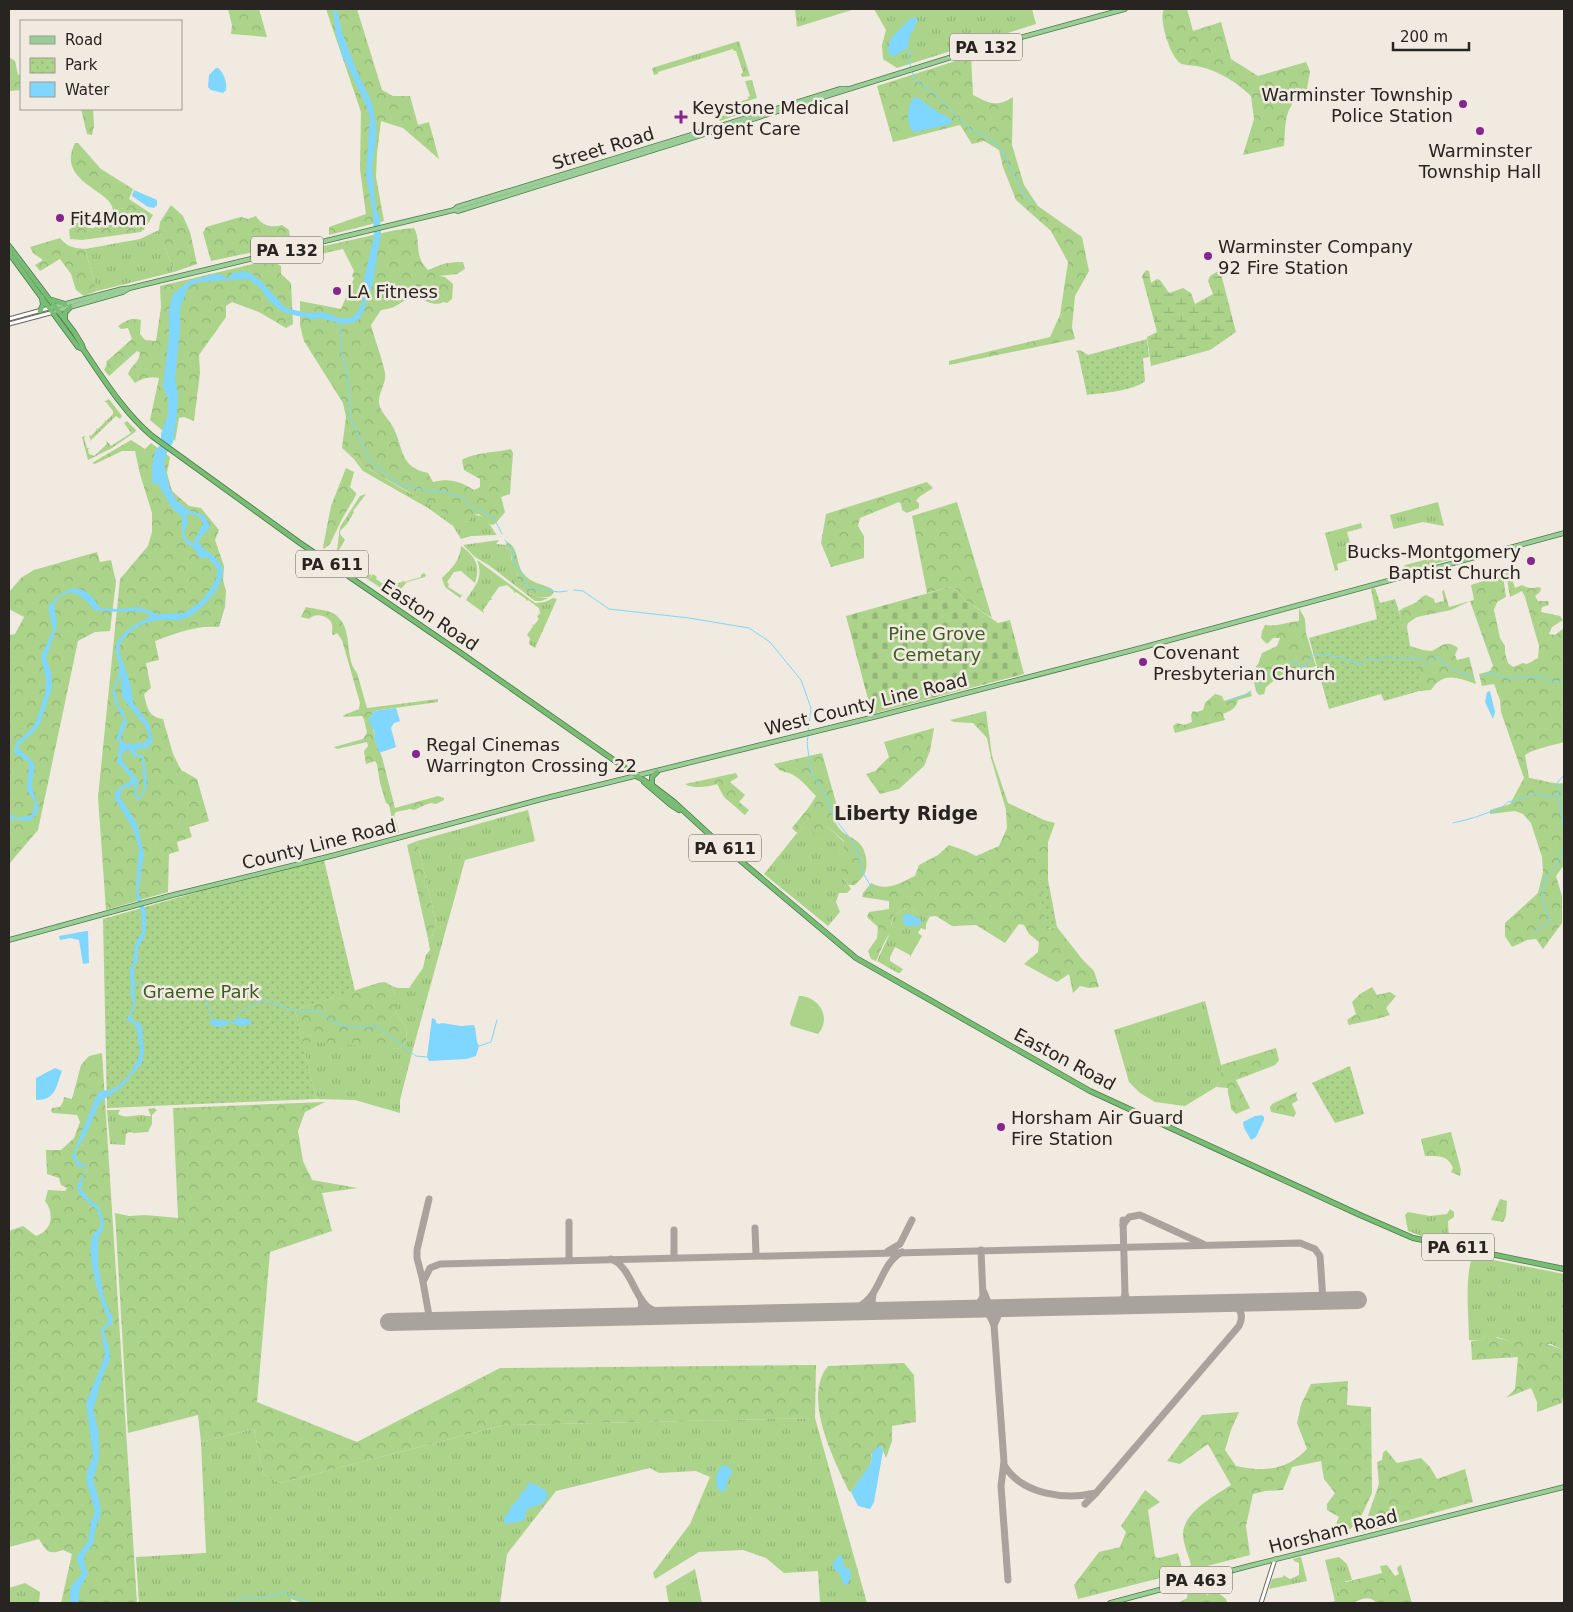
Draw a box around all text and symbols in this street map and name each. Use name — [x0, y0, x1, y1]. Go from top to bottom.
legend — [20, 20, 182, 110]
scale bar — [1393, 20, 1469, 52]
text: 200 m — [1400, 28, 1448, 46]
text: Road — [65, 31, 103, 49]
road number: PA 132 — [950, 34, 1022, 61]
text: Park — [65, 56, 98, 74]
text: Water — [65, 81, 110, 99]
place label: Warminster Township Police Station — [1261, 84, 1453, 126]
place label: Keystone Medical Urgent Care — [692, 97, 849, 139]
marker: Warminster Township Police Station — [1457, 98, 1469, 110]
marker: Keystone Medical Urgent Care — [674, 110, 688, 124]
street label: Street Road — [549, 123, 657, 173]
marker: Warminster Township Hall — [1474, 125, 1486, 137]
place label: Warminster Township Hall — [1418, 140, 1541, 182]
place label: Fit4Mom — [70, 208, 147, 229]
marker: Fit4Mom — [54, 212, 66, 224]
road number: PA 132 — [251, 236, 323, 264]
place label: Warminster Company 92 Fire Station — [1218, 236, 1413, 278]
marker: Warminster Company 92 Fire Station — [1202, 250, 1214, 262]
place label: LA Fitness — [347, 281, 438, 302]
marker: LA Fitness — [331, 285, 343, 297]
place label: Bucks-Montgomery Baptist Church — [1347, 541, 1521, 583]
road number: PA 611 — [296, 550, 368, 578]
marker: Bucks-Montgomery Baptist Church — [1525, 555, 1537, 567]
street label: Easton Road — [378, 575, 482, 655]
park label: Pine Grove Cemetary — [888, 623, 986, 665]
place label: Covenant Presbyterian Church — [1153, 642, 1335, 684]
marker: Covenant Presbyterian Church — [1137, 656, 1149, 668]
street label: West County Line Road — [762, 669, 970, 739]
place label: Regal Cinemas Warrington Crossing 22 — [426, 734, 637, 776]
marker: Regal Cinemas Warrington Crossing 22 — [410, 748, 422, 760]
district label: Liberty Ridge — [834, 802, 978, 824]
street label: County Line Road — [240, 815, 398, 873]
road number: PA 611 — [689, 834, 761, 861]
park label: Graeme Park — [143, 981, 260, 1002]
street label: Easton Road — [1011, 1023, 1119, 1095]
place label: Horsham Air Guard Fire Station — [1011, 1107, 1183, 1149]
marker: Horsham Air Guard Fire Station — [995, 1121, 1007, 1133]
road number: PA 611 — [1422, 1234, 1494, 1260]
street label: Horsham Road — [1266, 1505, 1400, 1557]
road number: PA 463 — [1160, 1566, 1232, 1594]

